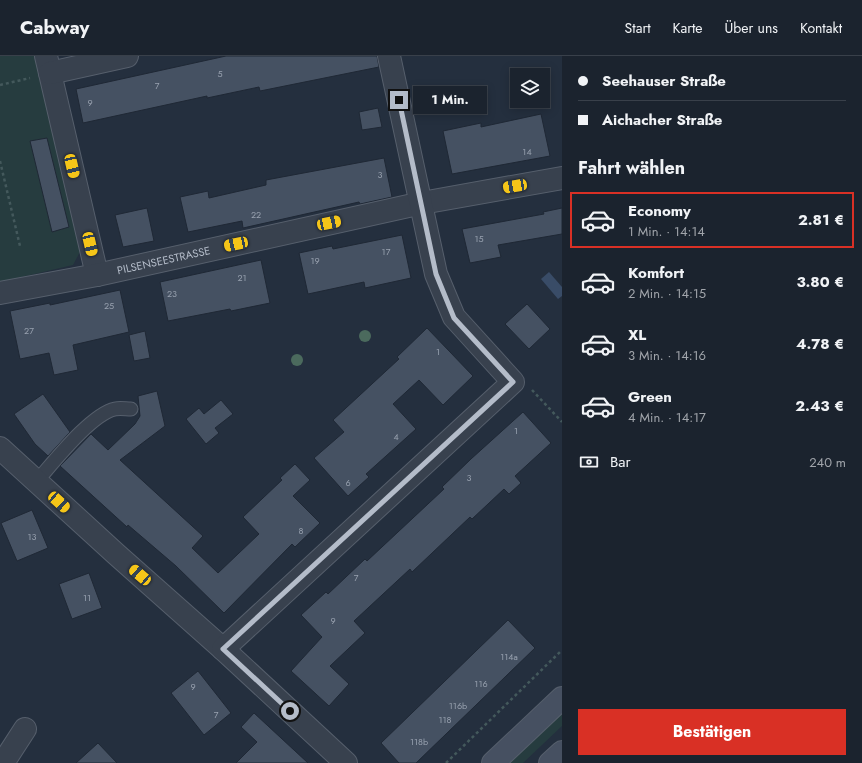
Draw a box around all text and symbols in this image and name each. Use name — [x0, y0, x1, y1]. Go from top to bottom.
text: Cabway — [20, 14, 90, 41]
text: Start — [625, 18, 651, 38]
text: Karte — [673, 18, 703, 38]
text: Über uns — [725, 18, 778, 38]
text: Kontakt — [800, 18, 842, 38]
house number: 5 — [217, 67, 223, 80]
map controls — [510, 68, 550, 108]
button: layers — [510, 68, 550, 108]
text: Seehauser Straße — [602, 70, 726, 92]
house number: 7 — [155, 79, 160, 92]
callout: 1 Min. — [413, 86, 487, 114]
text: 1 Min. — [431, 90, 469, 109]
route end — [390, 91, 408, 109]
house number: 9 — [87, 96, 93, 109]
text: Aichacher Straße — [602, 109, 722, 131]
house number: 14 — [522, 145, 532, 158]
car — [63, 153, 81, 179]
text: Fahrt wählen — [578, 155, 685, 181]
house number: 3 — [378, 168, 383, 181]
car — [502, 178, 528, 194]
text: Economy — [628, 200, 691, 222]
icon: car — [580, 202, 616, 238]
house number: 22 — [251, 208, 261, 221]
text: 2.81 € — [798, 209, 844, 231]
car — [316, 215, 342, 231]
text: 1 Min. · 14:14 — [628, 222, 705, 241]
car — [81, 231, 99, 257]
house number: 15 — [474, 232, 484, 245]
car — [223, 236, 249, 252]
street label: PILSENSEESTRASSE — [116, 242, 212, 278]
house number: 17 — [382, 245, 391, 258]
house number: 19 — [310, 254, 320, 267]
text: Komfort — [628, 262, 684, 284]
icon: car — [580, 264, 616, 300]
house number: 21 — [237, 271, 247, 284]
text: 3.80 € — [796, 271, 844, 293]
text: 2 Min. · 14:15 — [628, 284, 706, 303]
house number: 23 — [167, 287, 177, 300]
house number: 25 — [104, 299, 114, 312]
house number: 27 — [24, 324, 34, 337]
text: XL — [628, 324, 646, 346]
icon: car — [580, 326, 616, 362]
text: 4.78 € — [796, 333, 844, 355]
house number: 1 — [436, 345, 440, 358]
text: 3 Min. · 14:16 — [628, 346, 706, 365]
text: Green — [628, 386, 672, 408]
icon: car — [580, 388, 616, 424]
text: 2.43 € — [795, 395, 844, 417]
text: 4 Min. · 14:17 — [628, 408, 706, 427]
house number: 1 — [514, 424, 518, 437]
house number: 4 — [393, 430, 399, 443]
icon: cash — [578, 451, 600, 473]
text: Bar — [610, 451, 631, 473]
text: 240 m — [809, 453, 846, 472]
house number: 3 — [467, 471, 472, 484]
house number: 6 — [345, 476, 351, 489]
car — [46, 490, 72, 514]
house number: 8 — [299, 524, 304, 537]
house number: 13 — [28, 530, 37, 543]
car — [127, 563, 153, 587]
house number: 7 — [354, 571, 359, 584]
house number: 11 — [83, 591, 91, 604]
house number: 9 — [330, 614, 336, 627]
house number: 114a — [500, 650, 518, 663]
house number: 116 — [474, 677, 488, 690]
house number: 9 — [190, 680, 196, 693]
house number: 116b — [449, 699, 467, 712]
route start — [281, 702, 299, 720]
house number: 7 — [214, 708, 219, 721]
button: Bestätigen — [578, 709, 846, 755]
house number: 118 — [438, 713, 452, 726]
house number: 118b — [410, 735, 428, 748]

